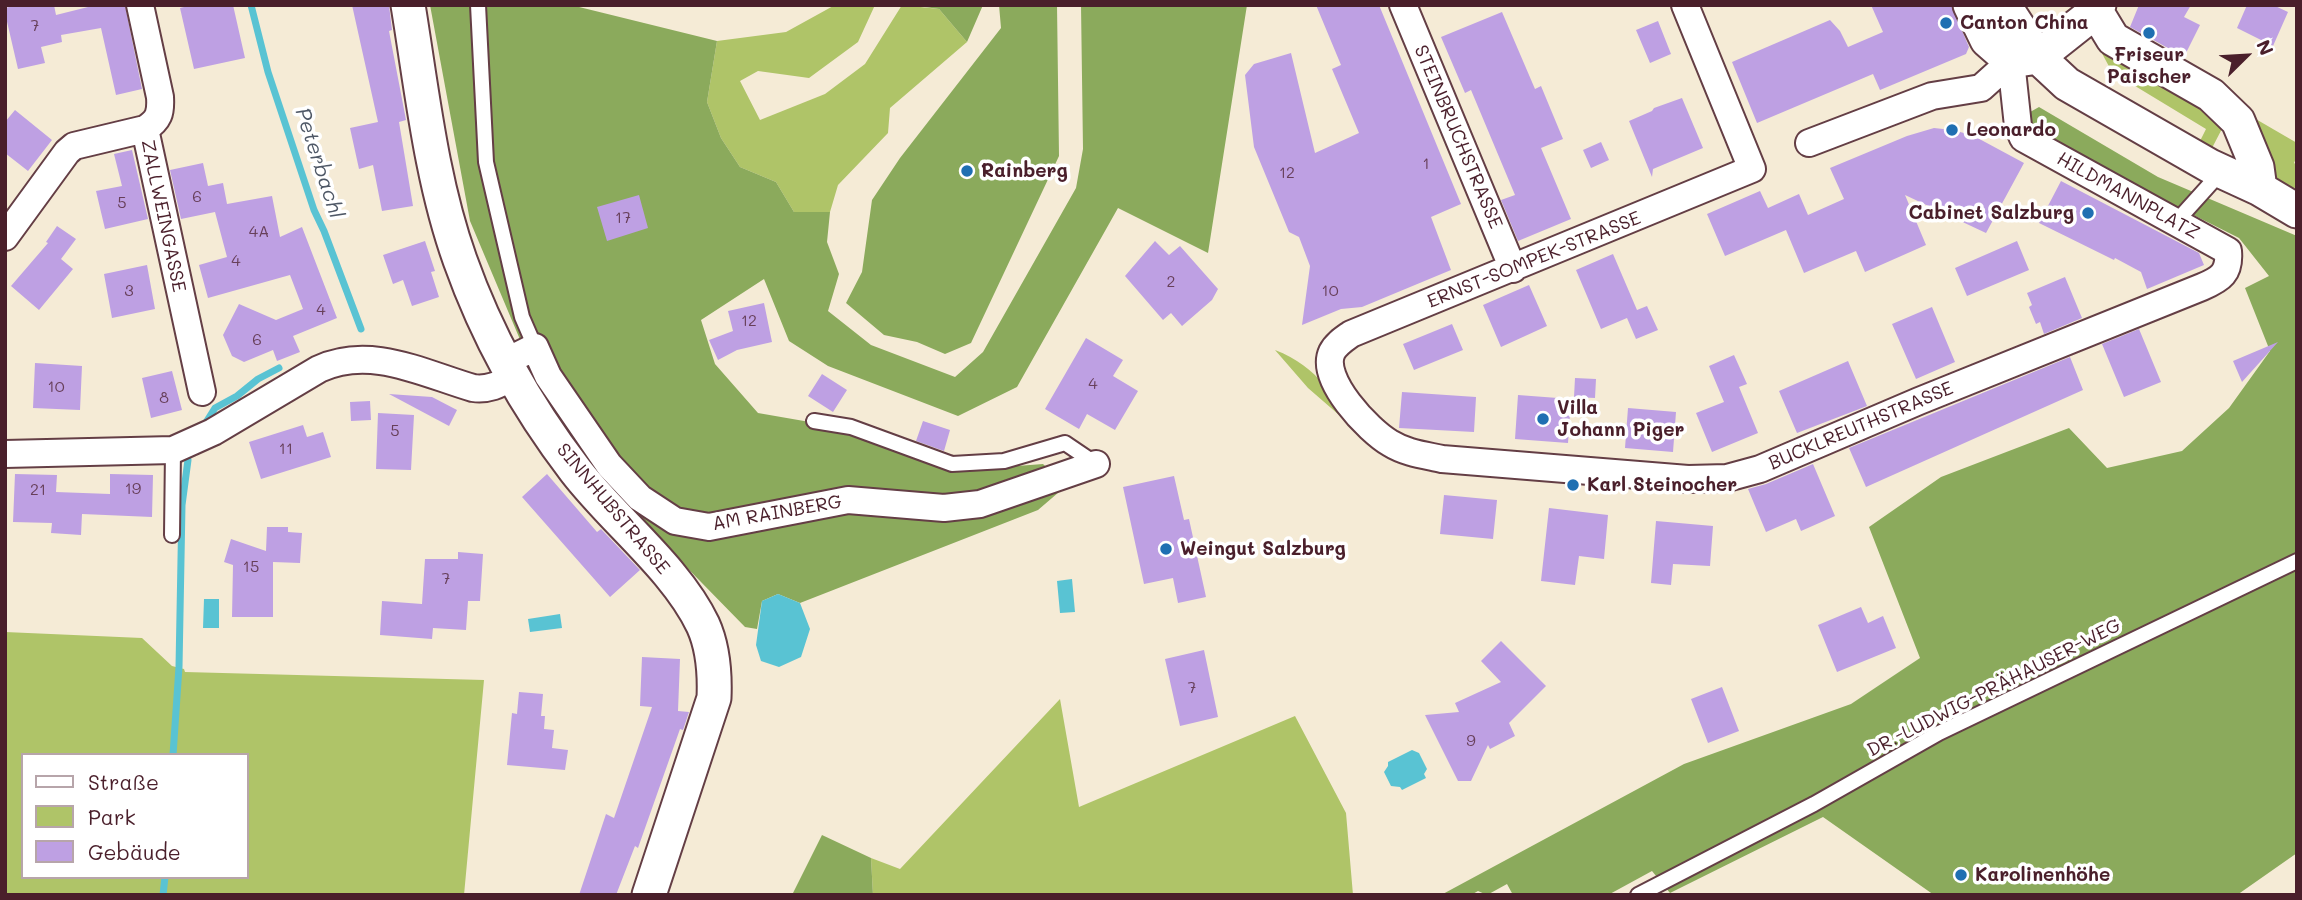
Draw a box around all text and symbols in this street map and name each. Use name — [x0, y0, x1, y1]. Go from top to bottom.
place label: Canton China — [1960, 12, 2089, 34]
marker: Canton China — [1938, 15, 1954, 31]
house number: 7 — [31, 16, 39, 36]
north arrow — [2211, 21, 2281, 91]
marker: Friseur Paischer — [2141, 25, 2157, 41]
text: N — [2251, 36, 2280, 59]
street label: STEINBRUCHSTRASSE — [1409, 42, 1507, 232]
place label: Friseur Paischer — [2107, 44, 2191, 88]
water label: Peterbachl — [289, 105, 349, 221]
place label: Leonardo — [1966, 119, 2056, 141]
marker: Leonardo — [1944, 122, 1960, 138]
street label: ZALLWEINGASSE — [136, 138, 190, 294]
street label: HILDMANNPLATZ — [2053, 147, 2203, 245]
house number: 1 — [1422, 154, 1430, 174]
place label: Rainberg — [981, 160, 1068, 182]
marker: Rainberg — [959, 163, 975, 179]
house number: 12 — [1279, 163, 1295, 183]
house number: 6 — [192, 187, 202, 207]
house number: 5 — [117, 193, 127, 213]
place label: Cabinet Salzburg — [1909, 202, 2074, 224]
marker: Cabinet Salzburg — [2080, 205, 2096, 221]
street label: ERNST-SOMPEK-STRASSE — [1424, 207, 1644, 313]
house number: 17 — [615, 208, 631, 228]
house number: 4A — [249, 222, 269, 242]
house number: 4 — [231, 251, 241, 271]
house number: 2 — [1167, 272, 1175, 292]
house number: 3 — [124, 281, 134, 301]
house number: 10 — [1321, 281, 1339, 301]
house number: 4 — [316, 300, 326, 320]
house number: 12 — [741, 311, 757, 331]
house number: 6 — [252, 330, 262, 350]
house number: 4 — [1088, 374, 1098, 394]
house number: 10 — [47, 377, 65, 397]
street label: BUCKLREUTHSTRASSE — [1765, 377, 1957, 475]
house number: 8 — [159, 388, 169, 408]
place label: Villa Johann Piger — [1557, 397, 1684, 441]
marker: Villa Johann Piger — [1535, 411, 1551, 427]
house number: 5 — [390, 421, 400, 441]
house number: 11 — [279, 439, 293, 459]
street label: SINNHUBSTRASSE — [552, 439, 674, 579]
place label: Karl Steinocher — [1587, 474, 1737, 496]
marker: Karl Steinocher — [1565, 477, 1581, 493]
house number: 19 — [125, 479, 141, 499]
house number: 21 — [30, 480, 46, 500]
street label: AM RAINBERG — [711, 490, 843, 536]
place label: Weingut Salzburg — [1180, 538, 1346, 560]
marker: Weingut Salzburg — [1158, 541, 1174, 557]
house number: 15 — [243, 557, 259, 577]
house number: 7 — [442, 569, 450, 589]
street label: DR.-LUDWIG-PRÄHAUSER-WEG — [1863, 614, 2125, 762]
house number: 7 — [1188, 678, 1196, 698]
house number: 9 — [1466, 731, 1476, 751]
legend — [21, 753, 248, 879]
text: Straße — [88, 768, 159, 795]
text: Park — [88, 803, 136, 830]
text: Gebäude — [88, 838, 181, 865]
place label: Karolinenhöhe — [1975, 864, 2110, 886]
marker: Karolinenhöhe — [1953, 867, 1969, 883]

